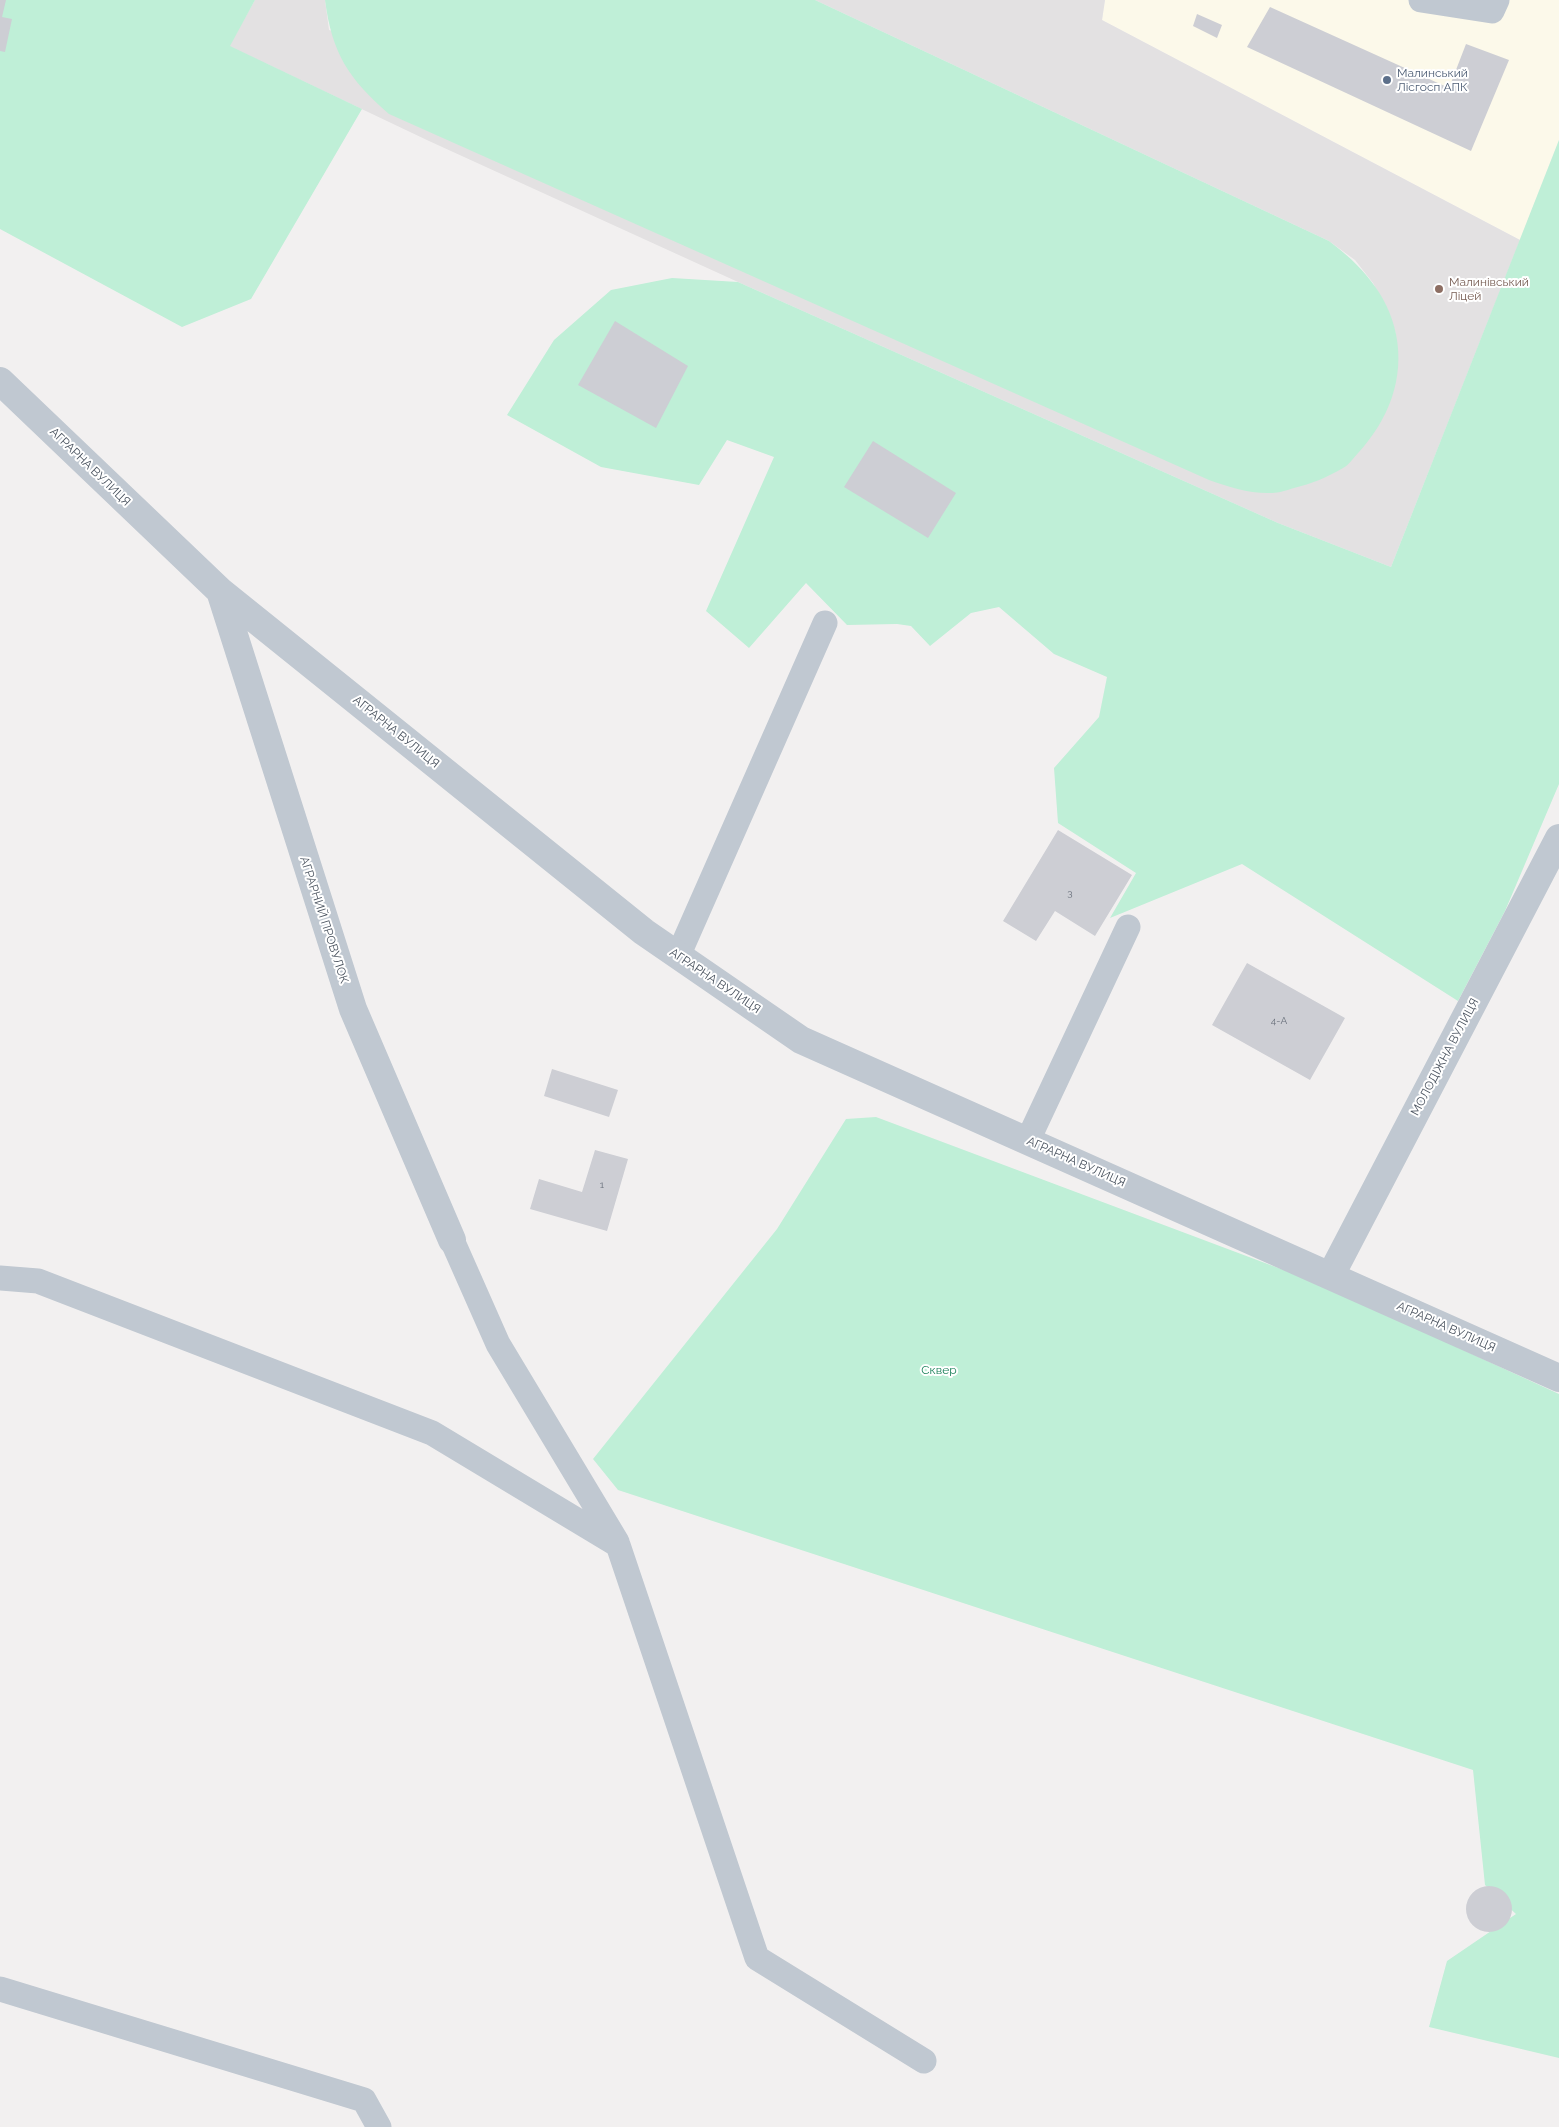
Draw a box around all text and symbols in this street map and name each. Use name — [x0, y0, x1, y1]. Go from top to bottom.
place label: Малинський Лісгосп АПК — [1397, 66, 1468, 94]
marker: Малинський Лісгосп АПК — [1381, 74, 1393, 86]
place label: Малинівський Ліцей — [1449, 275, 1529, 303]
marker: Малинівський Ліцей — [1433, 283, 1445, 295]
street label: АГРАРНА ВУЛИЦЯ — [47, 425, 133, 509]
street label: АГРАРНА ВУЛИЦЯ — [350, 693, 442, 771]
street label: АГРАРНИЙ ПРОВУЛОК — [297, 855, 351, 985]
house number: 3 — [1067, 887, 1073, 899]
street label: АГРАРНА ВУЛИЦЯ — [667, 945, 763, 1017]
street label: МОЛОДІЖНА ВУЛИЦЯ — [1408, 996, 1482, 1118]
house number: 4-А — [1271, 1015, 1287, 1027]
street label: АГРАРНА ВУЛИЦЯ — [1024, 1134, 1128, 1190]
house number: 1 — [600, 1179, 604, 1191]
street label: АГРАРНА ВУЛИЦЯ — [1394, 1299, 1498, 1355]
park label: Сквер — [921, 1363, 957, 1377]

